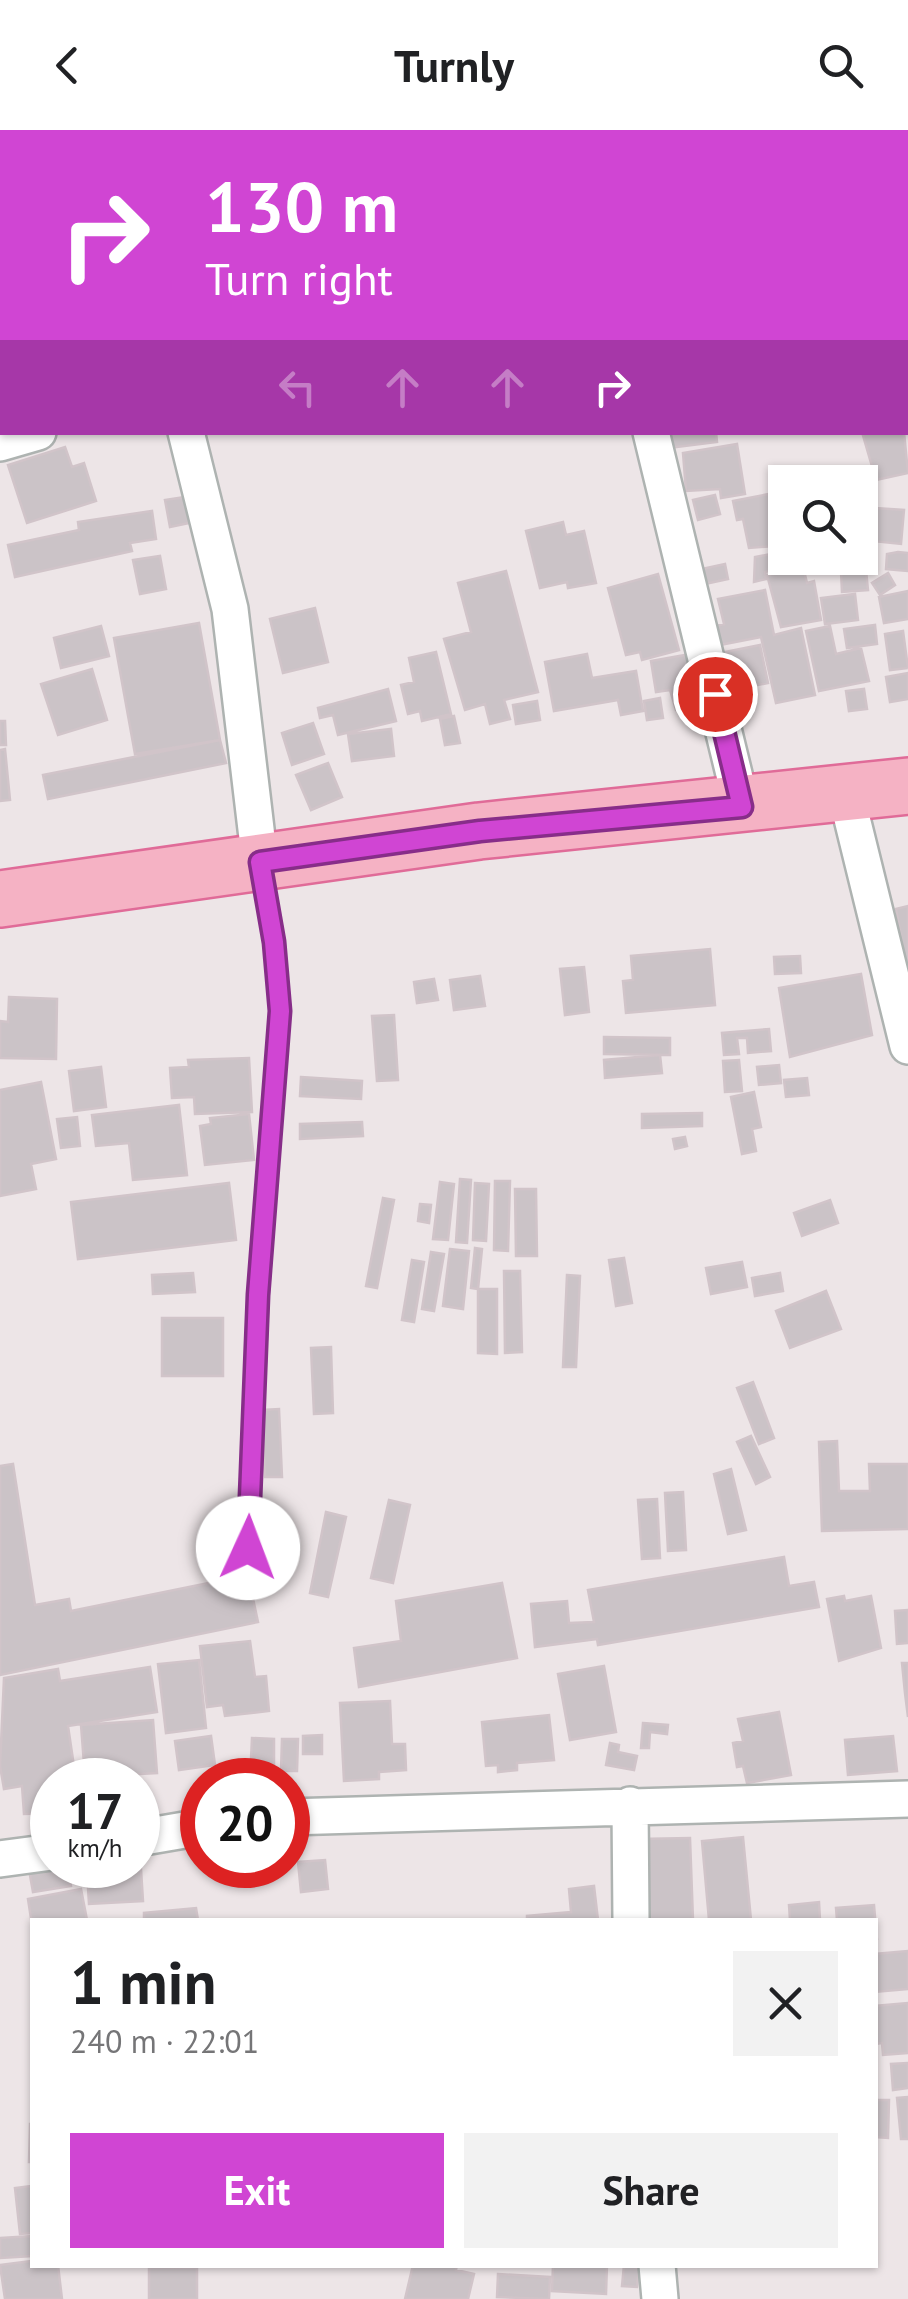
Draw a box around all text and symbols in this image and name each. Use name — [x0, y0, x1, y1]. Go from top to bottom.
text: Turnly — [394, 36, 514, 94]
icon: back — [40, 38, 95, 93]
icon: search — [813, 38, 868, 93]
text: 130 m — [205, 161, 398, 251]
icon: right — [40, 170, 170, 300]
text: Turn right — [205, 249, 393, 307]
icon: left — [270, 360, 325, 415]
icon: ahead — [375, 360, 430, 415]
icon: ahead — [480, 360, 535, 415]
icon: right — [585, 360, 640, 415]
map controls — [768, 465, 878, 575]
button: search — [768, 465, 878, 575]
pin — [673, 652, 758, 737]
icon: arrive — [688, 667, 743, 722]
position arrow — [196, 1496, 300, 1600]
speed limit sign: 20 — [180, 1758, 310, 1888]
text: 17 — [67, 1778, 123, 1843]
text: km/h — [68, 1832, 122, 1864]
text: 1 min — [70, 1943, 216, 2021]
button: close — [733, 1951, 838, 2056]
text: 240 m · 22:01 — [70, 2020, 259, 2062]
button: Exit — [70, 2133, 444, 2248]
button: Share — [464, 2133, 838, 2248]

